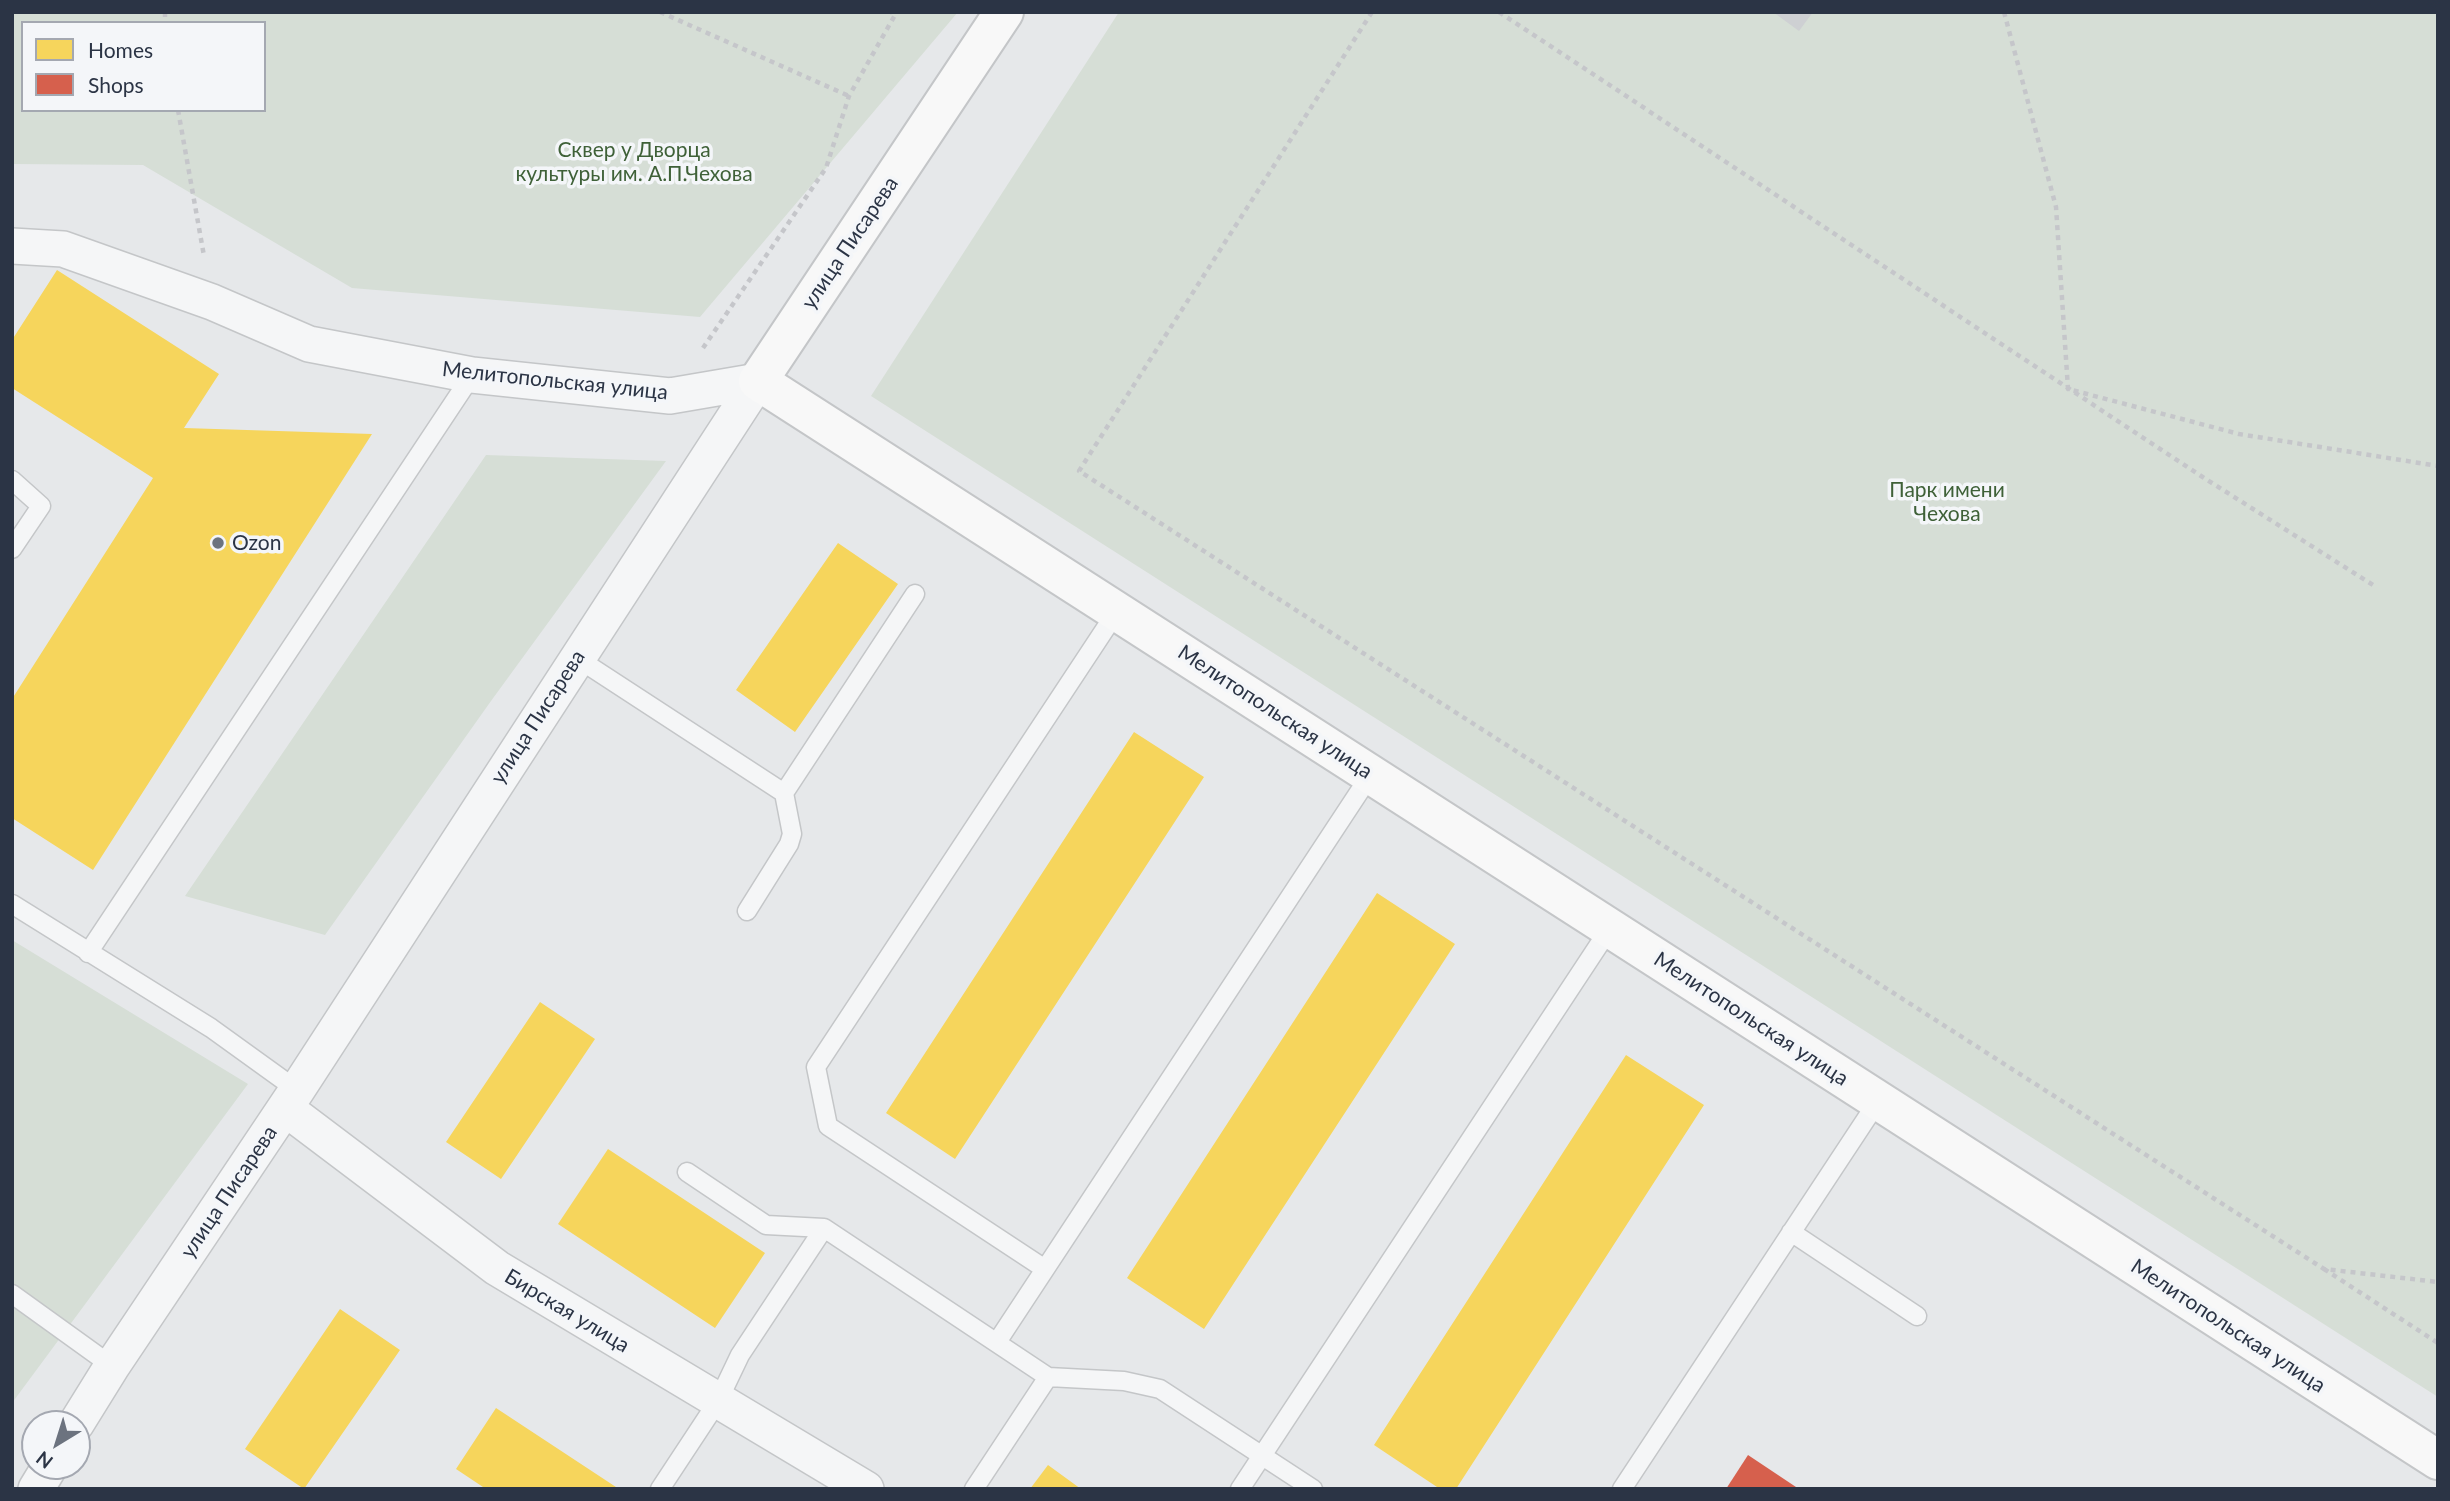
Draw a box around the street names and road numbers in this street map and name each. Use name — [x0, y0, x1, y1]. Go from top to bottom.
street label: улица Писарева — [796, 172, 904, 314]
street label: Мелитопольская улица — [441, 357, 669, 405]
street label: Мелитопольская улица — [1173, 640, 1377, 784]
street label: улица Писарева — [485, 645, 591, 789]
street label: Мелитопольская улица — [1649, 947, 1853, 1091]
street label: улица Писарева — [175, 1121, 283, 1263]
street label: Мелитопольская улица — [2126, 1254, 2330, 1398]
street label: Бирская улица — [500, 1264, 634, 1358]

